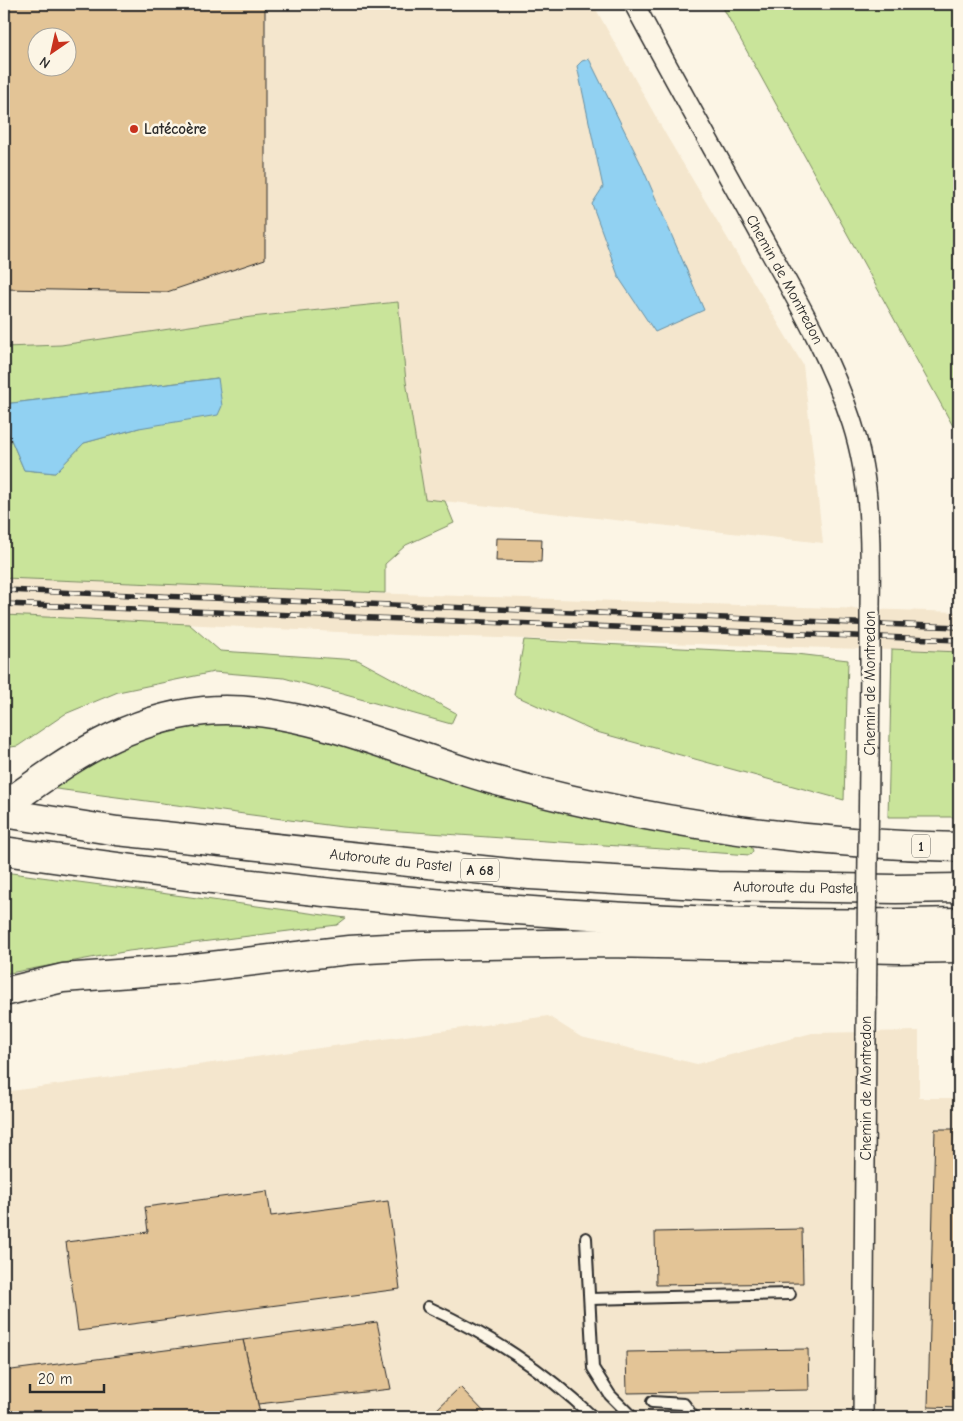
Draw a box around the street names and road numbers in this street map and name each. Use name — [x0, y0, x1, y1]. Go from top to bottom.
street label: Chemin de Montredon — [742, 211, 827, 347]
street label: Chemin de Montredon — [861, 611, 879, 755]
road number: 1 — [912, 834, 930, 858]
street label: Autoroute du Pastel — [329, 845, 453, 876]
road number: A 68 — [461, 858, 499, 882]
street label: Autoroute du Pastel — [733, 877, 857, 897]
street label: Chemin de Montredon — [857, 1016, 875, 1160]

